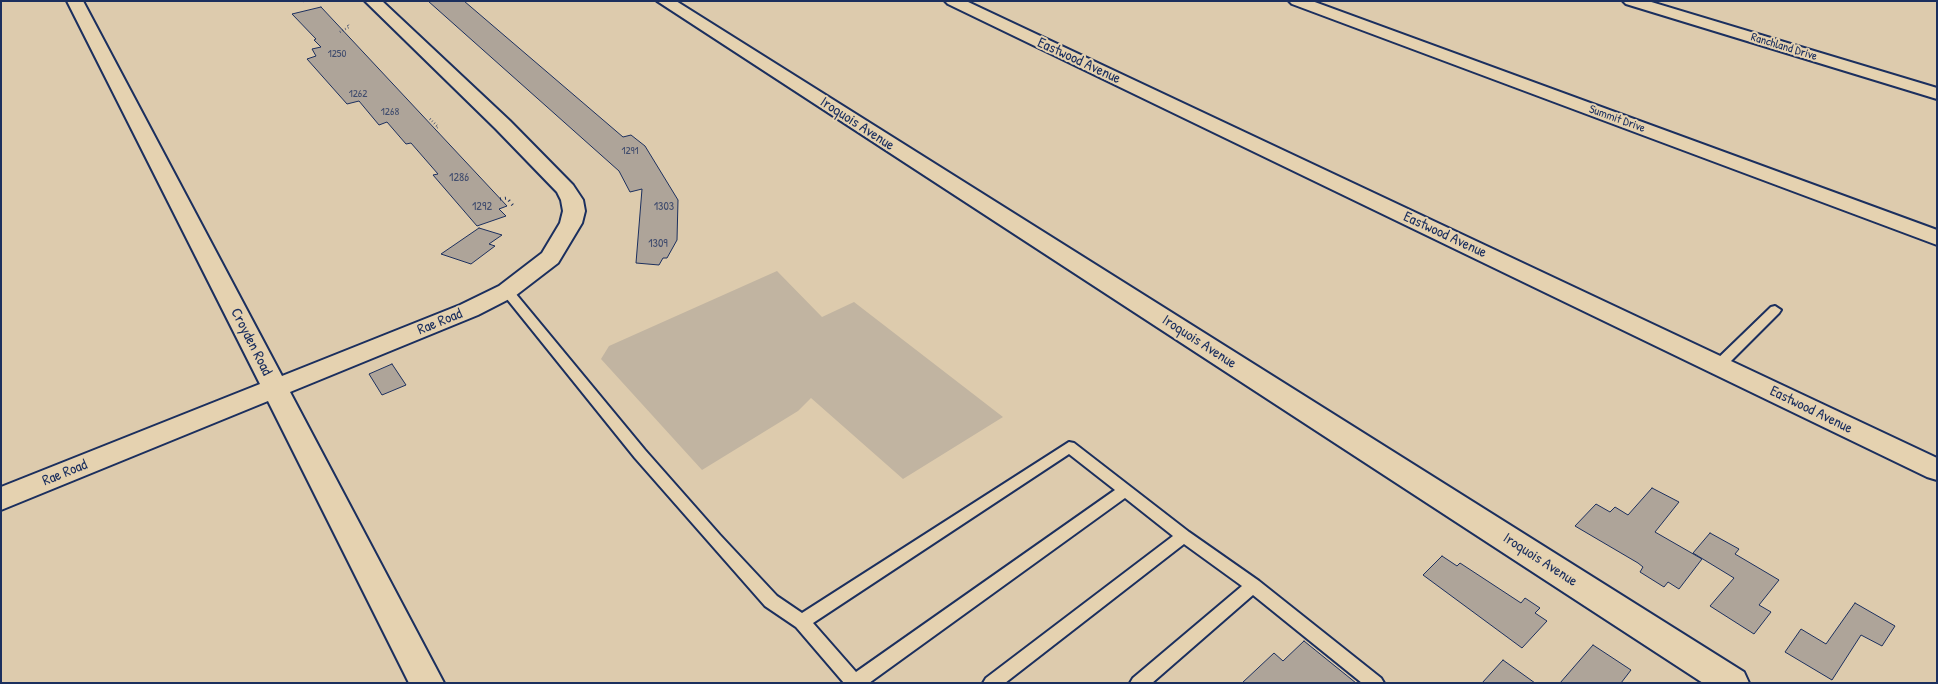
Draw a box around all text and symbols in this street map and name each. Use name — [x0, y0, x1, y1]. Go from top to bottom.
street label: Ranchland Drive — [1749, 30, 1819, 64]
street label: Eastwood Avenue — [1034, 34, 1124, 88]
house number: 1250 — [328, 47, 346, 61]
house number: 1262 — [349, 87, 367, 101]
street label: Iroquois Avenue — [816, 93, 898, 155]
street label: Summit Drive — [1587, 102, 1647, 136]
house number: 1268 — [381, 105, 399, 119]
house number: 1291 — [621, 144, 639, 158]
house number: 1286 — [449, 171, 469, 185]
house number: 1292 — [472, 200, 492, 214]
house number: 1303 — [654, 200, 674, 214]
street label: Eastwood Avenue — [1400, 208, 1490, 262]
house number: 1309 — [648, 237, 668, 251]
street label: Croyden Road — [226, 305, 276, 379]
street label: Rae Road — [415, 305, 465, 339]
street label: Iroquois Avenue — [1158, 311, 1240, 373]
street label: Eastwood Avenue — [1767, 382, 1855, 438]
street label: Rae Road — [40, 456, 90, 490]
street label: Iroquois Avenue — [1499, 529, 1581, 591]

